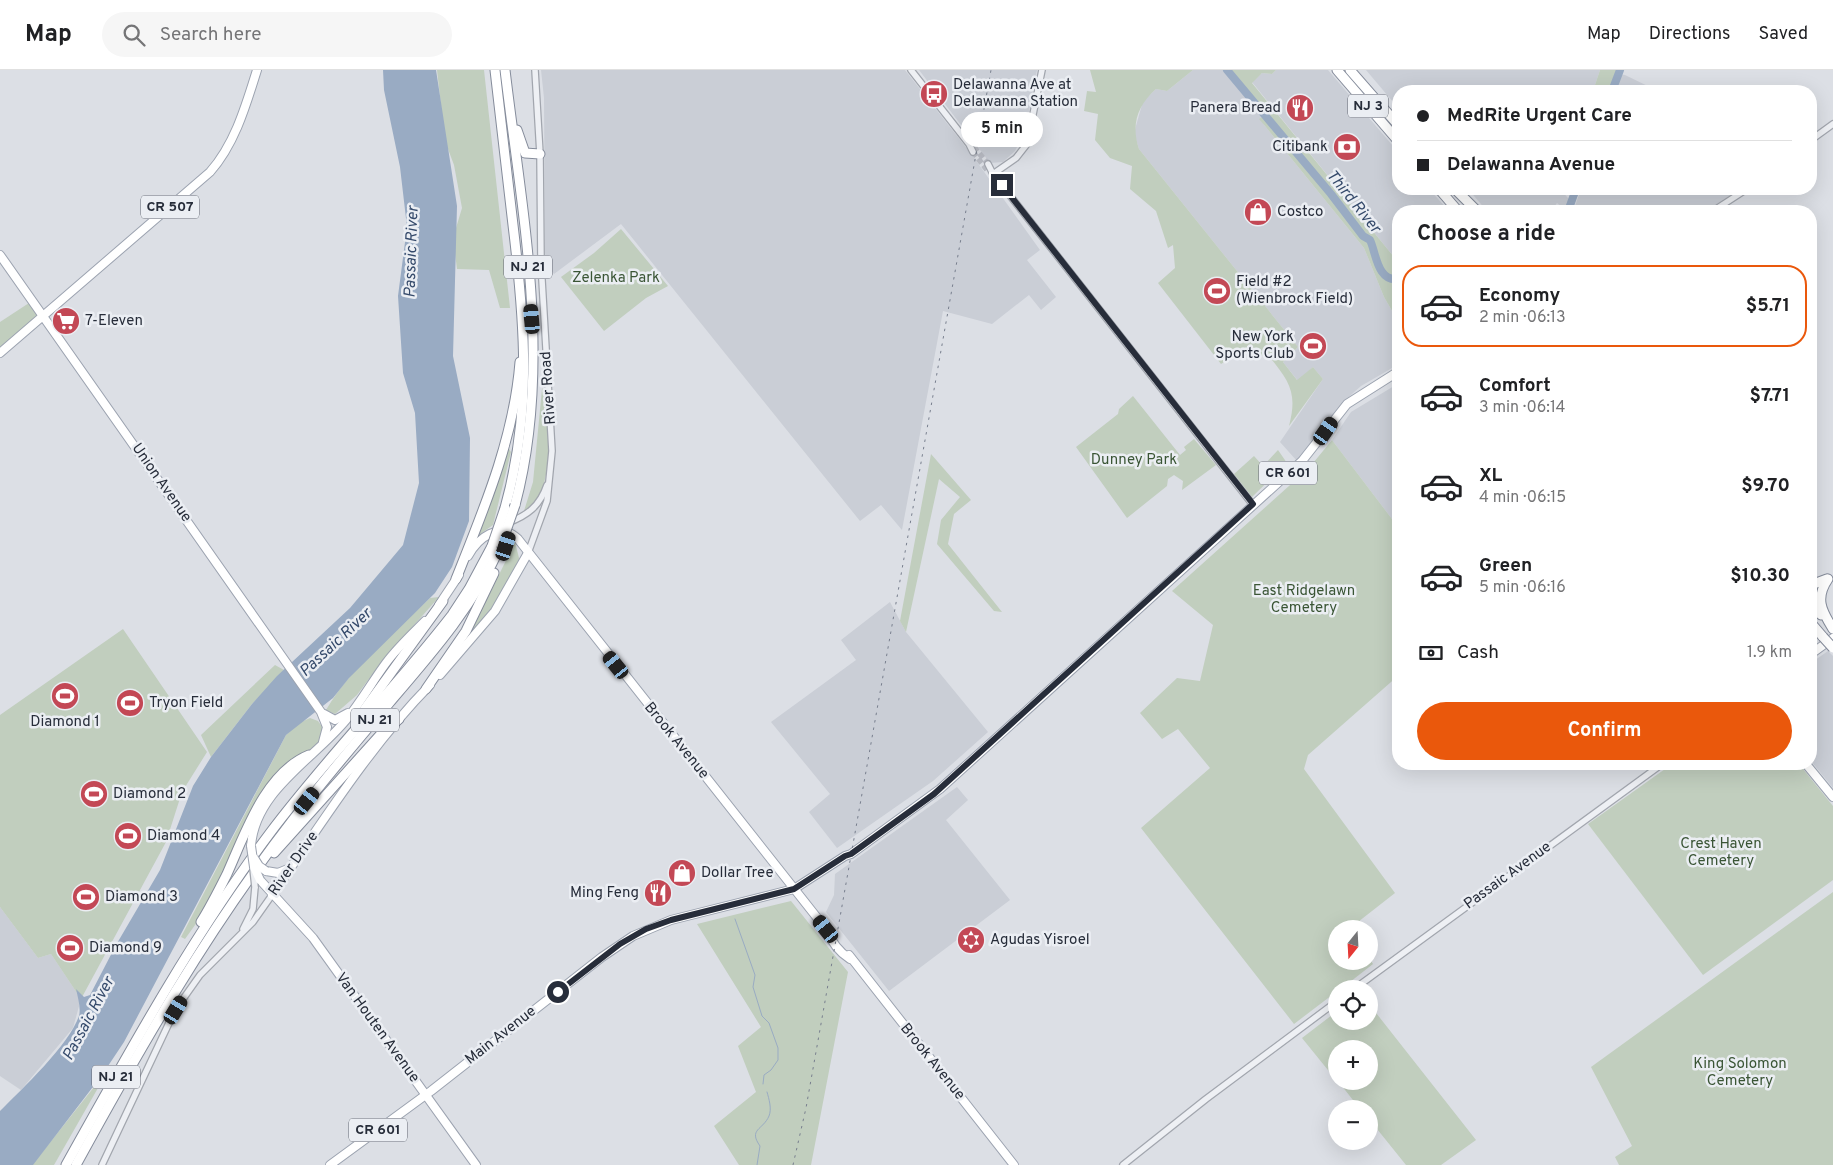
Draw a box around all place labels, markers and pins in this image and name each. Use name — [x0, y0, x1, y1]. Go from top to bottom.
place label: Delawanna Ave at Delawanna Station — [953, 76, 1078, 112]
bus stop icon: Delawanna Ave at Delawanna Station — [919, 79, 949, 109]
restaurant icon: Panera Bread — [1285, 93, 1315, 123]
place label: Panera Bread — [1190, 99, 1281, 118]
bank icon: Citibank — [1332, 132, 1362, 162]
place label: Citibank — [1272, 138, 1328, 157]
shop icon: Costco — [1243, 197, 1273, 227]
place label: Costco — [1277, 203, 1323, 222]
place label: Field #2 (Wienbrock Field) — [1236, 273, 1353, 309]
sports icon: Field #2 (Wienbrock Field) — [1202, 276, 1232, 306]
supermarket icon: 7-Eleven — [51, 306, 81, 336]
place label: 7-Eleven — [85, 312, 143, 331]
place label: New York Sports Club — [1215, 328, 1294, 364]
sports icon: New York Sports Club — [1298, 331, 1328, 361]
sports icon: Diamond 1 — [50, 681, 80, 711]
sports icon: Tryon Field — [115, 688, 145, 718]
place label: Tryon Field — [149, 694, 223, 713]
place label: Diamond 1 — [30, 713, 100, 732]
sports icon: Diamond 2 — [79, 779, 109, 809]
place label: Diamond 2 — [113, 785, 186, 804]
sports icon: Diamond 4 — [113, 821, 143, 851]
place label: Diamond 4 — [147, 827, 220, 846]
shop icon: Dollar Tree — [667, 858, 697, 888]
place label: Dollar Tree — [701, 864, 773, 883]
restaurant icon: Ming Feng — [643, 878, 673, 908]
sports icon: Diamond 3 — [71, 882, 101, 912]
place label: Ming Feng — [570, 884, 639, 903]
place label: Diamond 3 — [105, 888, 178, 907]
synagogue icon: Agudas Yisroel — [956, 925, 986, 955]
place label: Agudas Yisroel — [990, 931, 1090, 950]
sports icon: Diamond 9 — [55, 933, 85, 963]
place label: Diamond 9 — [89, 939, 162, 958]

